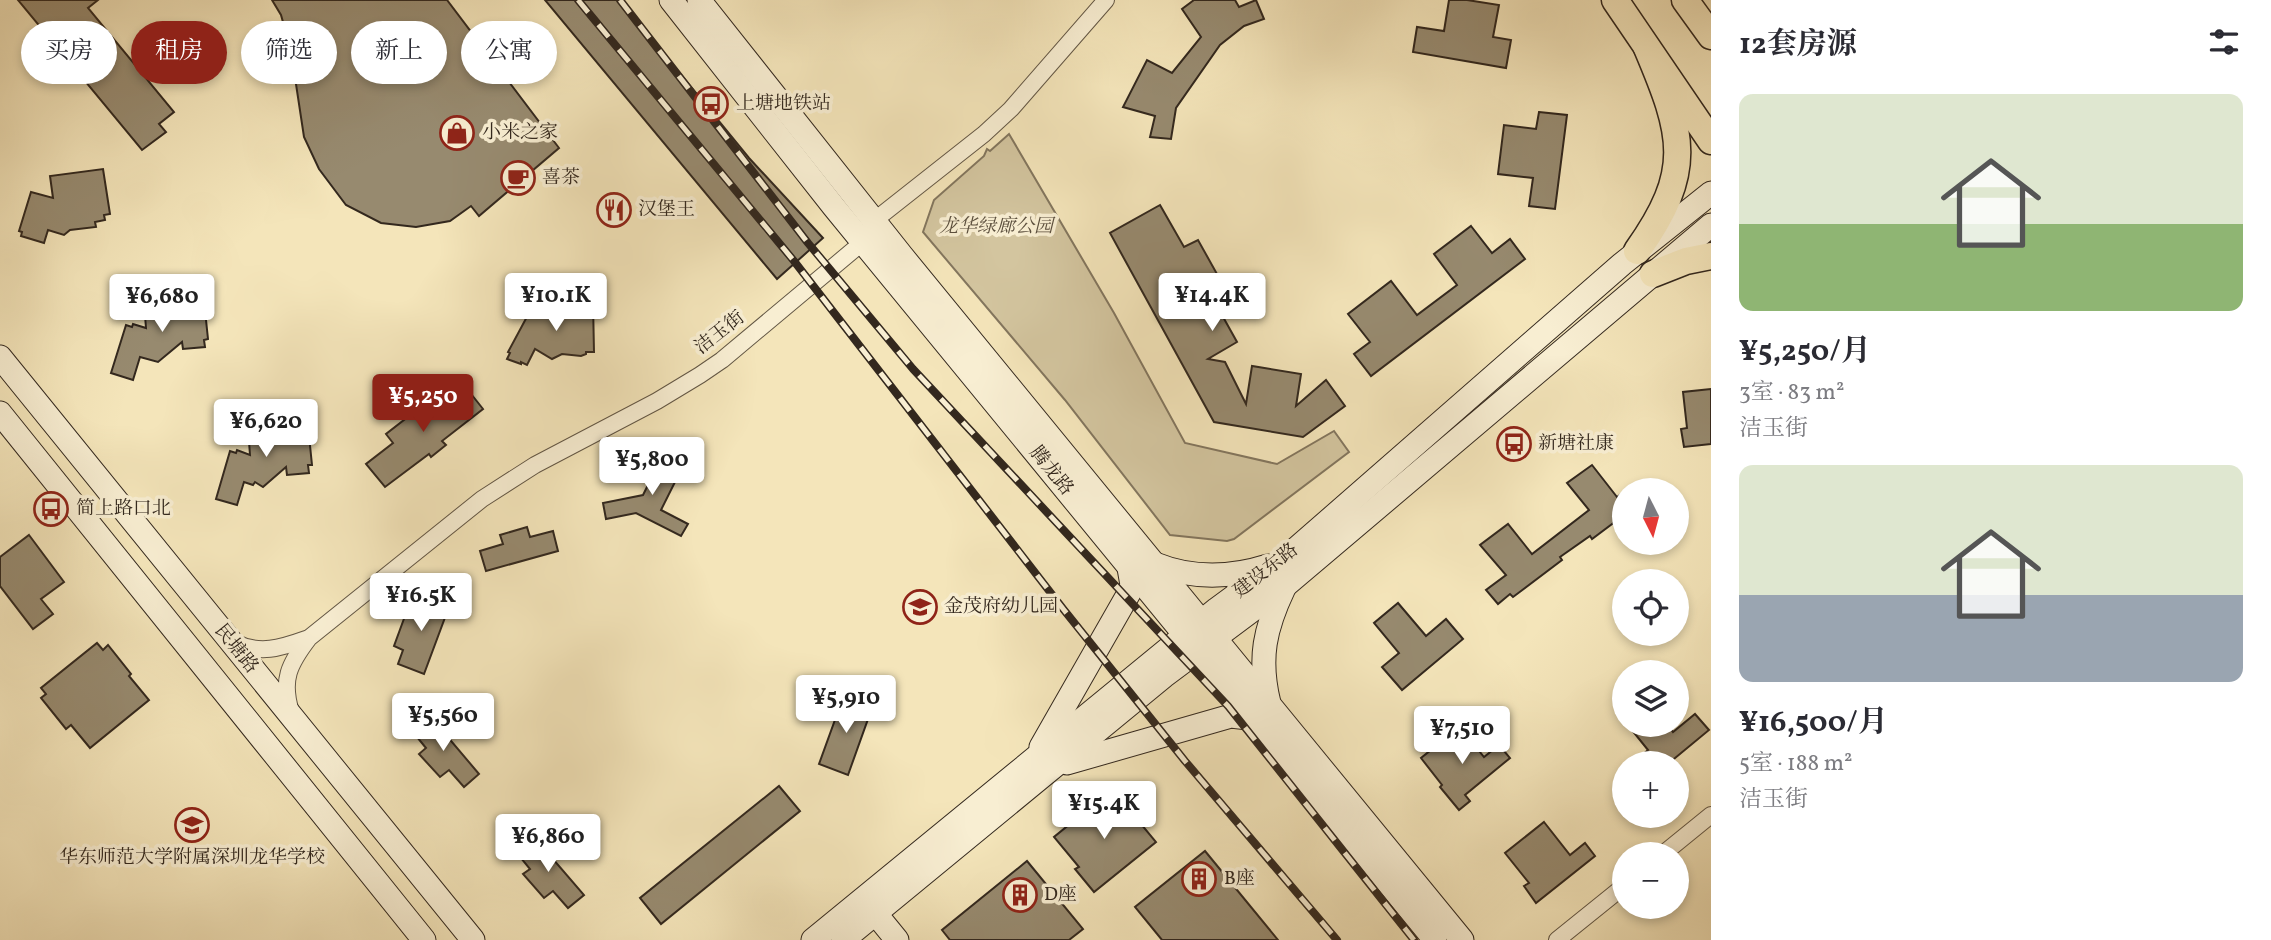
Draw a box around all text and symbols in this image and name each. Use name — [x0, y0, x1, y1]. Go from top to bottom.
chip: 买房 — [21, 21, 117, 84]
chip: 租房 — [131, 21, 227, 84]
chip: 筛选 — [241, 21, 337, 84]
chip: 新上 — [351, 21, 447, 84]
chip: 公寓 — [461, 21, 557, 84]
icon: filters — [2205, 23, 2243, 61]
text: 12套房源 — [1739, 24, 1857, 66]
bus stop icon: 上塘地铁站 — [692, 85, 730, 123]
place label: 上塘地铁站 — [736, 91, 831, 117]
shop icon: 小米之家 — [438, 114, 476, 152]
place label: 小米之家 — [482, 120, 558, 146]
icon: home — [1928, 140, 2054, 266]
cafe icon: 喜茶 — [499, 159, 537, 197]
place label: 喜茶 — [542, 165, 580, 191]
restaurant icon: 汉堡王 — [595, 191, 633, 229]
place label: 汉堡王 — [638, 197, 695, 223]
park label: 龙华绿廊公园 — [939, 214, 1056, 240]
pin: ¥6,680 — [105, 274, 219, 334]
pin: ¥10.1K — [499, 274, 613, 333]
pin: ¥14.4K — [1155, 274, 1269, 333]
text: ¥10.1K — [521, 280, 591, 312]
text: ¥14.4K — [1175, 280, 1249, 312]
text: ¥6,680 — [125, 281, 199, 313]
street label: 洁玉街 — [690, 305, 750, 361]
text: ¥5,250/月 — [1739, 331, 1871, 373]
pin: ¥5,250 — [366, 374, 480, 434]
text: 3室 · 83 m² — [1739, 377, 1844, 409]
text: ¥5,250 — [388, 381, 458, 413]
pin: ¥6,620 — [209, 400, 323, 459]
text: ¥6,620 — [230, 406, 302, 438]
text: 洁玉街 — [1739, 413, 1808, 445]
bus stop icon: 新塘社康 — [1495, 425, 1533, 463]
place label: 新塘社康 — [1538, 431, 1614, 457]
pin: ¥5,800 — [595, 438, 709, 497]
street label: 腾龙路 — [1023, 441, 1079, 501]
text: ¥5,800 — [615, 444, 689, 476]
north arrow — [1612, 478, 1689, 555]
map controls — [1612, 478, 1689, 919]
bus stop icon: 简上路口北 — [32, 490, 70, 528]
place label: 简上路口北 — [76, 496, 171, 522]
icon: home — [1928, 511, 2054, 637]
street label: 建设东路 — [1228, 537, 1304, 605]
button: locate — [1612, 569, 1689, 646]
pin: ¥16.5K — [364, 574, 478, 633]
text: ¥16.5K — [386, 580, 456, 612]
school or university icon: 金茂府幼儿园 — [901, 588, 939, 626]
place label: 金茂府幼儿园 — [944, 594, 1058, 620]
street label: 民塘路 — [208, 619, 264, 679]
button: layers — [1612, 660, 1689, 737]
pin: ¥5,910 — [789, 676, 903, 735]
text: ¥5,910 — [812, 682, 880, 714]
pin: ¥5,560 — [386, 694, 500, 753]
text: ¥5,560 — [408, 700, 478, 732]
text: ¥16,500/月 — [1739, 702, 1888, 744]
pin: ¥7,510 — [1405, 706, 1519, 766]
text: ¥7,510 — [1430, 713, 1494, 745]
text: 5室 · 188 m² — [1739, 748, 1853, 780]
button: + — [1612, 751, 1689, 828]
pin: ¥15.4K — [1047, 782, 1161, 841]
text: 洁玉街 — [1739, 784, 1808, 816]
text: ¥15.4K — [1068, 788, 1140, 820]
school or university icon: 华东师范大学附属深圳龙华学校 — [173, 806, 211, 844]
pin: ¥6,860 — [491, 814, 605, 874]
text: ¥6,860 — [511, 821, 585, 853]
button: − — [1612, 842, 1689, 919]
place label: 华东师范大学附属深圳龙华学校 — [59, 845, 325, 871]
building icon: B座 — [1180, 860, 1218, 898]
place label: B座 — [1224, 866, 1255, 892]
building icon: D座 — [1001, 876, 1039, 914]
place label: D座 — [1044, 882, 1077, 908]

